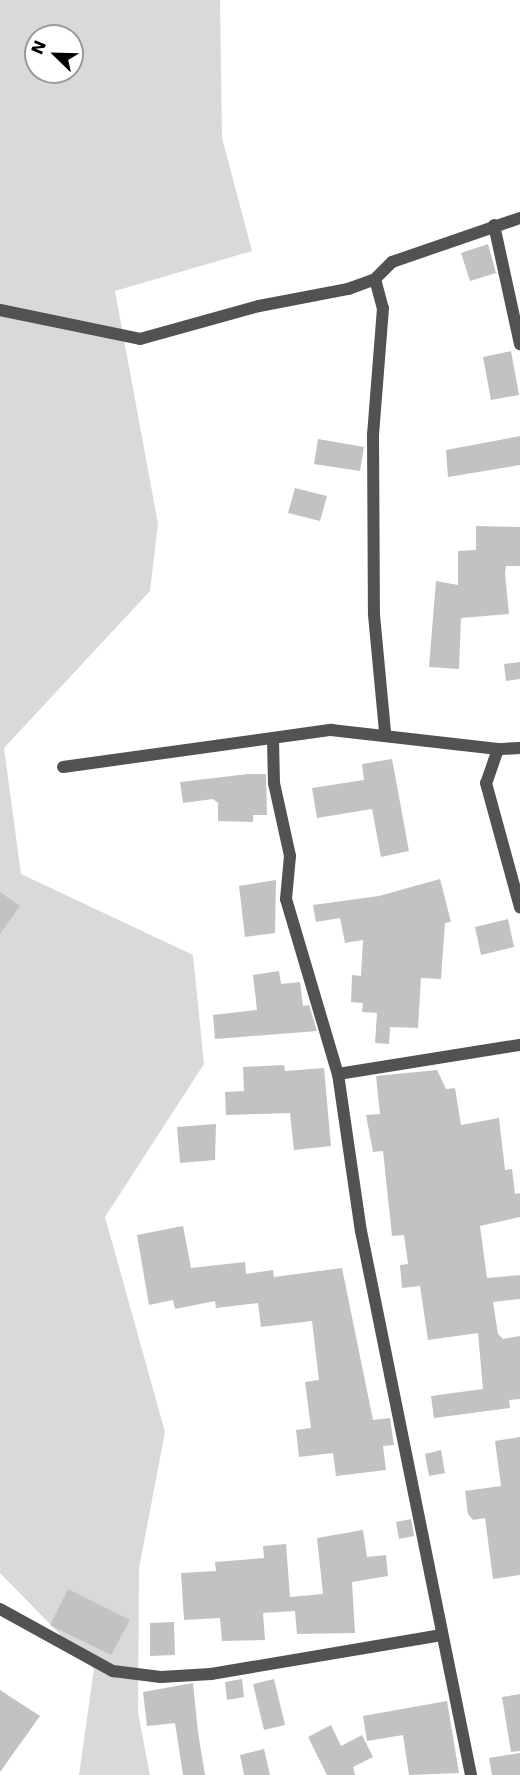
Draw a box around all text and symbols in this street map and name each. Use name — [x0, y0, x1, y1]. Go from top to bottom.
north arrow — [24, 24, 84, 84]
text: N — [27, 38, 50, 57]

